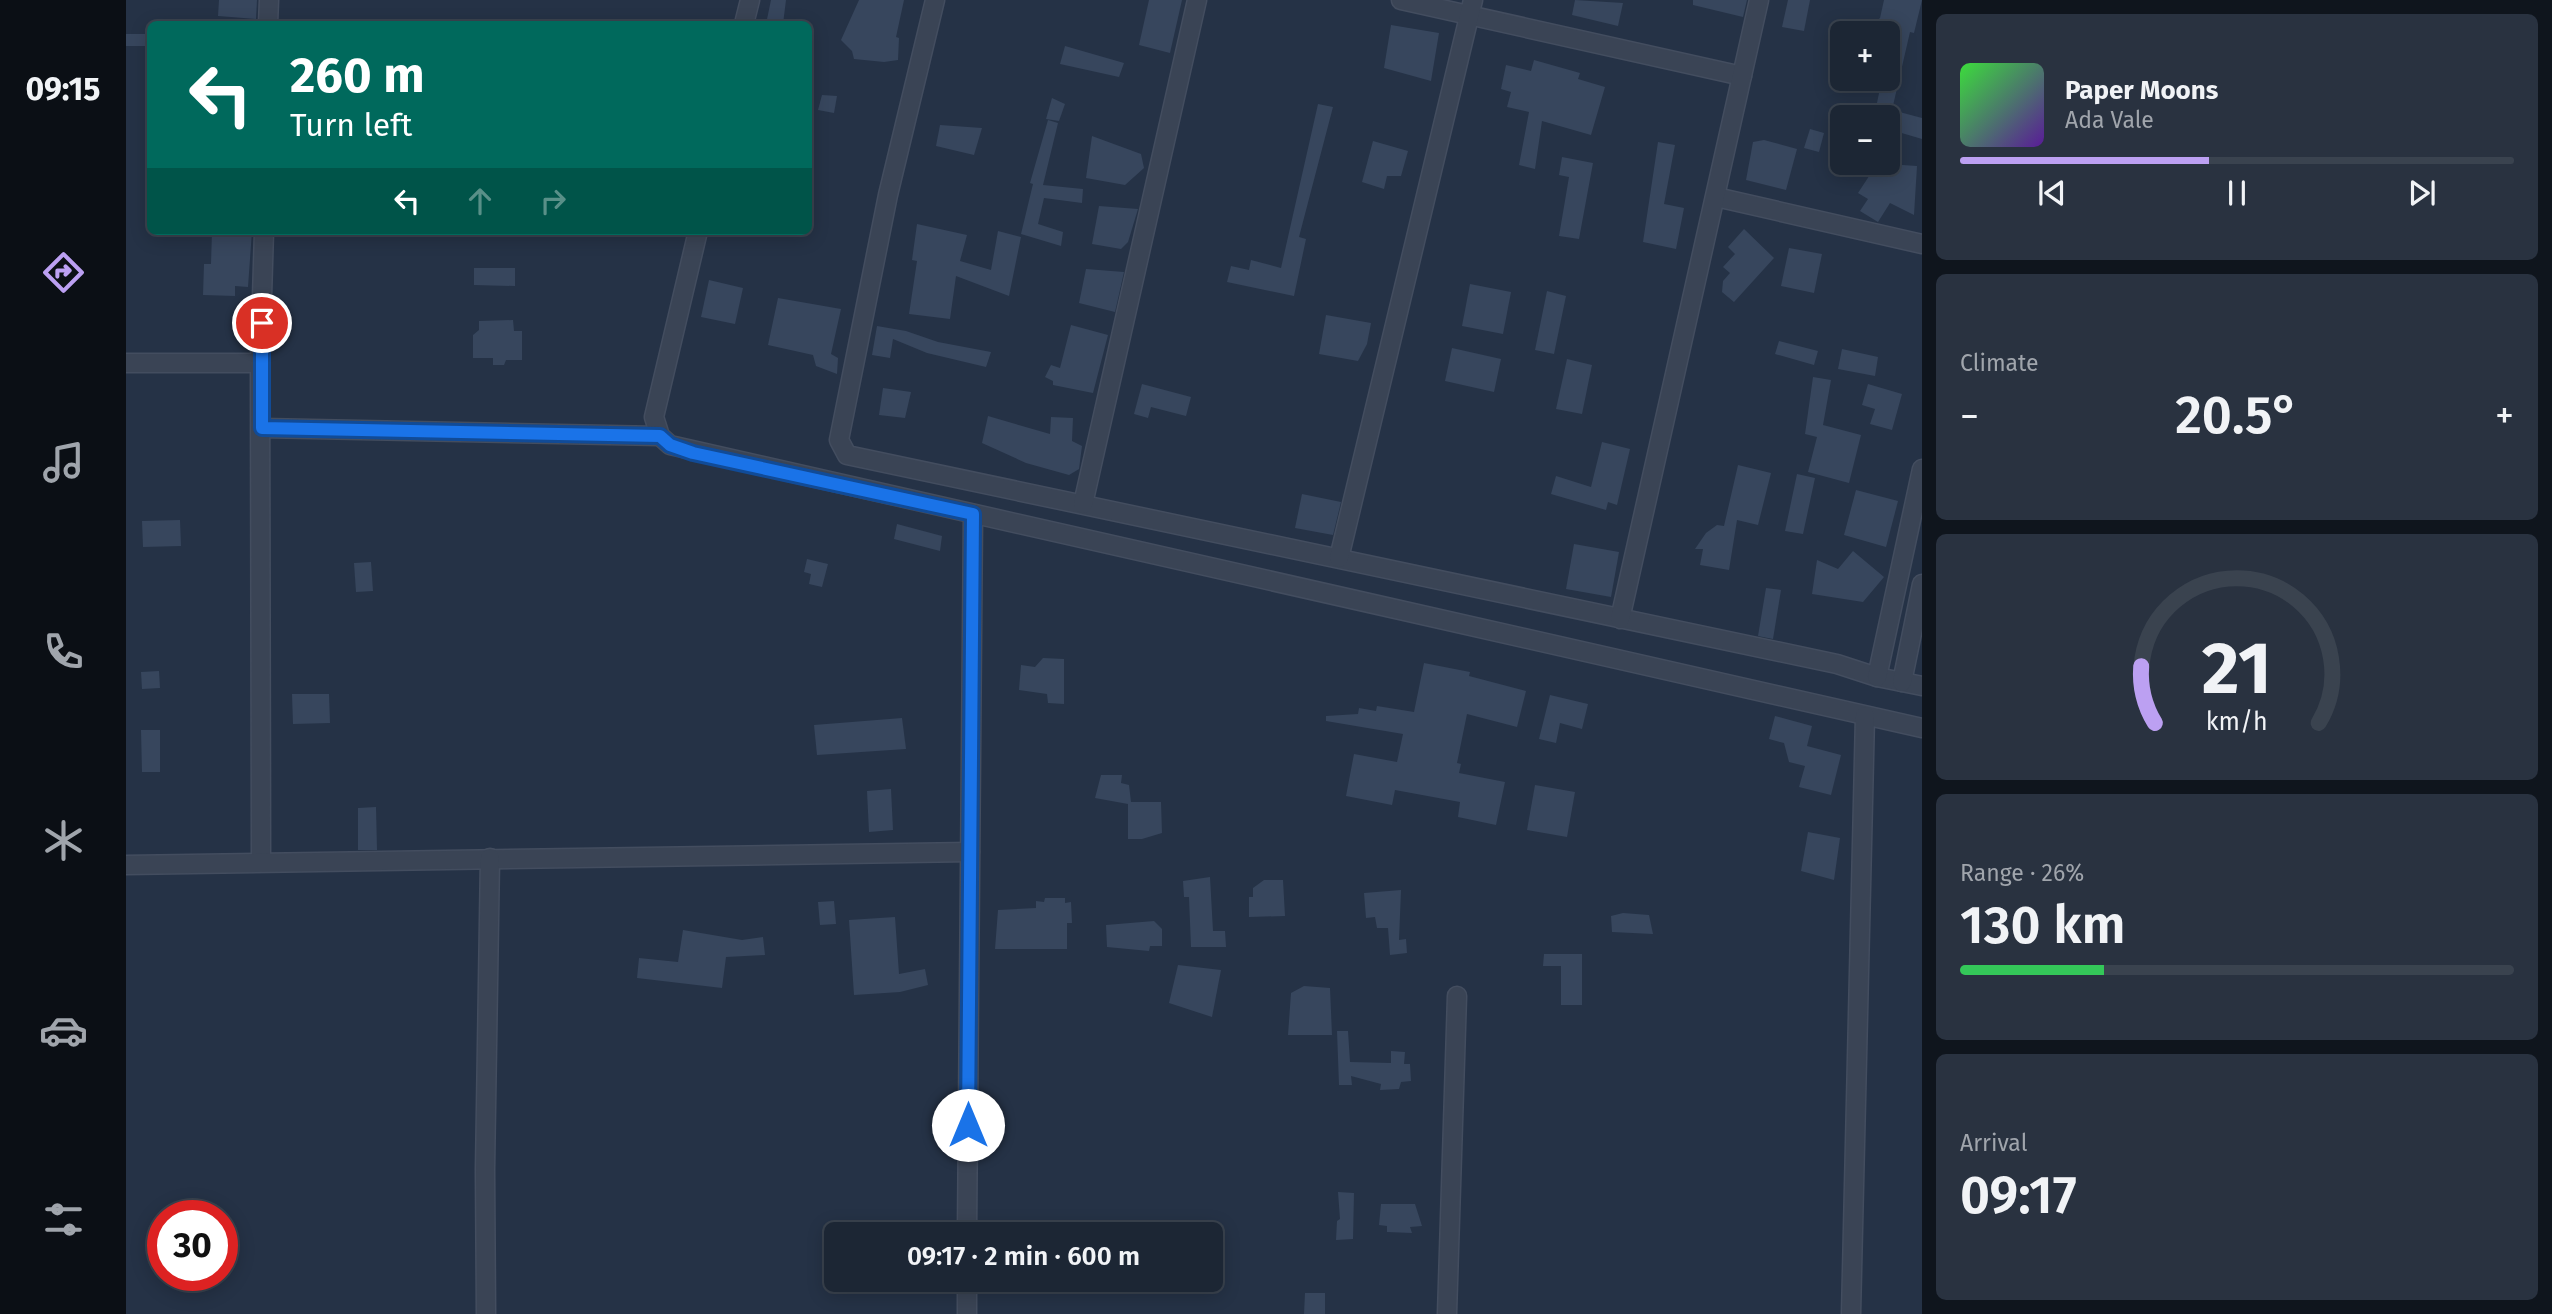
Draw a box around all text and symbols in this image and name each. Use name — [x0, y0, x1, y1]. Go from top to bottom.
map controls — [1830, 21, 1900, 175]
button: + — [1830, 21, 1900, 91]
text: 260 m — [290, 46, 425, 105]
icon: left — [175, 49, 266, 140]
text: 09:15 — [26, 70, 100, 108]
text: Paper Moons — [2065, 75, 2218, 106]
button: − — [1830, 105, 1900, 175]
text: Turn left — [290, 106, 412, 144]
text: Ada Vale — [2065, 106, 2154, 134]
icon: previous — [2033, 174, 2071, 212]
icon: pause — [2218, 174, 2256, 212]
icon: next — [2403, 174, 2441, 212]
icon: left — [388, 182, 426, 220]
icon: ahead — [461, 182, 499, 220]
icon: right — [534, 182, 572, 220]
icon: directions — [39, 248, 88, 297]
pin — [232, 293, 292, 353]
icon: arrive — [243, 304, 281, 342]
text: Climate — [1960, 349, 2039, 377]
text: 20.5° — [2175, 384, 2299, 447]
text: − — [1960, 393, 1979, 439]
text: + — [2495, 393, 2514, 439]
icon: music — [39, 438, 88, 487]
text: 21 — [2202, 625, 2272, 712]
icon: phone — [39, 627, 88, 676]
text: km/h — [2206, 707, 2268, 737]
icon: climate — [39, 816, 88, 865]
text: Range · 26% — [1960, 859, 2084, 887]
text: 130 km — [1960, 894, 2126, 957]
icon: car — [39, 1006, 88, 1055]
position arrow — [931, 1088, 1005, 1162]
text: Arrival — [1960, 1129, 2027, 1157]
text: 09:17 — [1960, 1164, 2077, 1227]
icon: filters — [39, 1195, 88, 1244]
speed limit sign: 30 — [147, 1200, 238, 1291]
text: 09:17 · 2 min · 600 m — [907, 1241, 1140, 1272]

